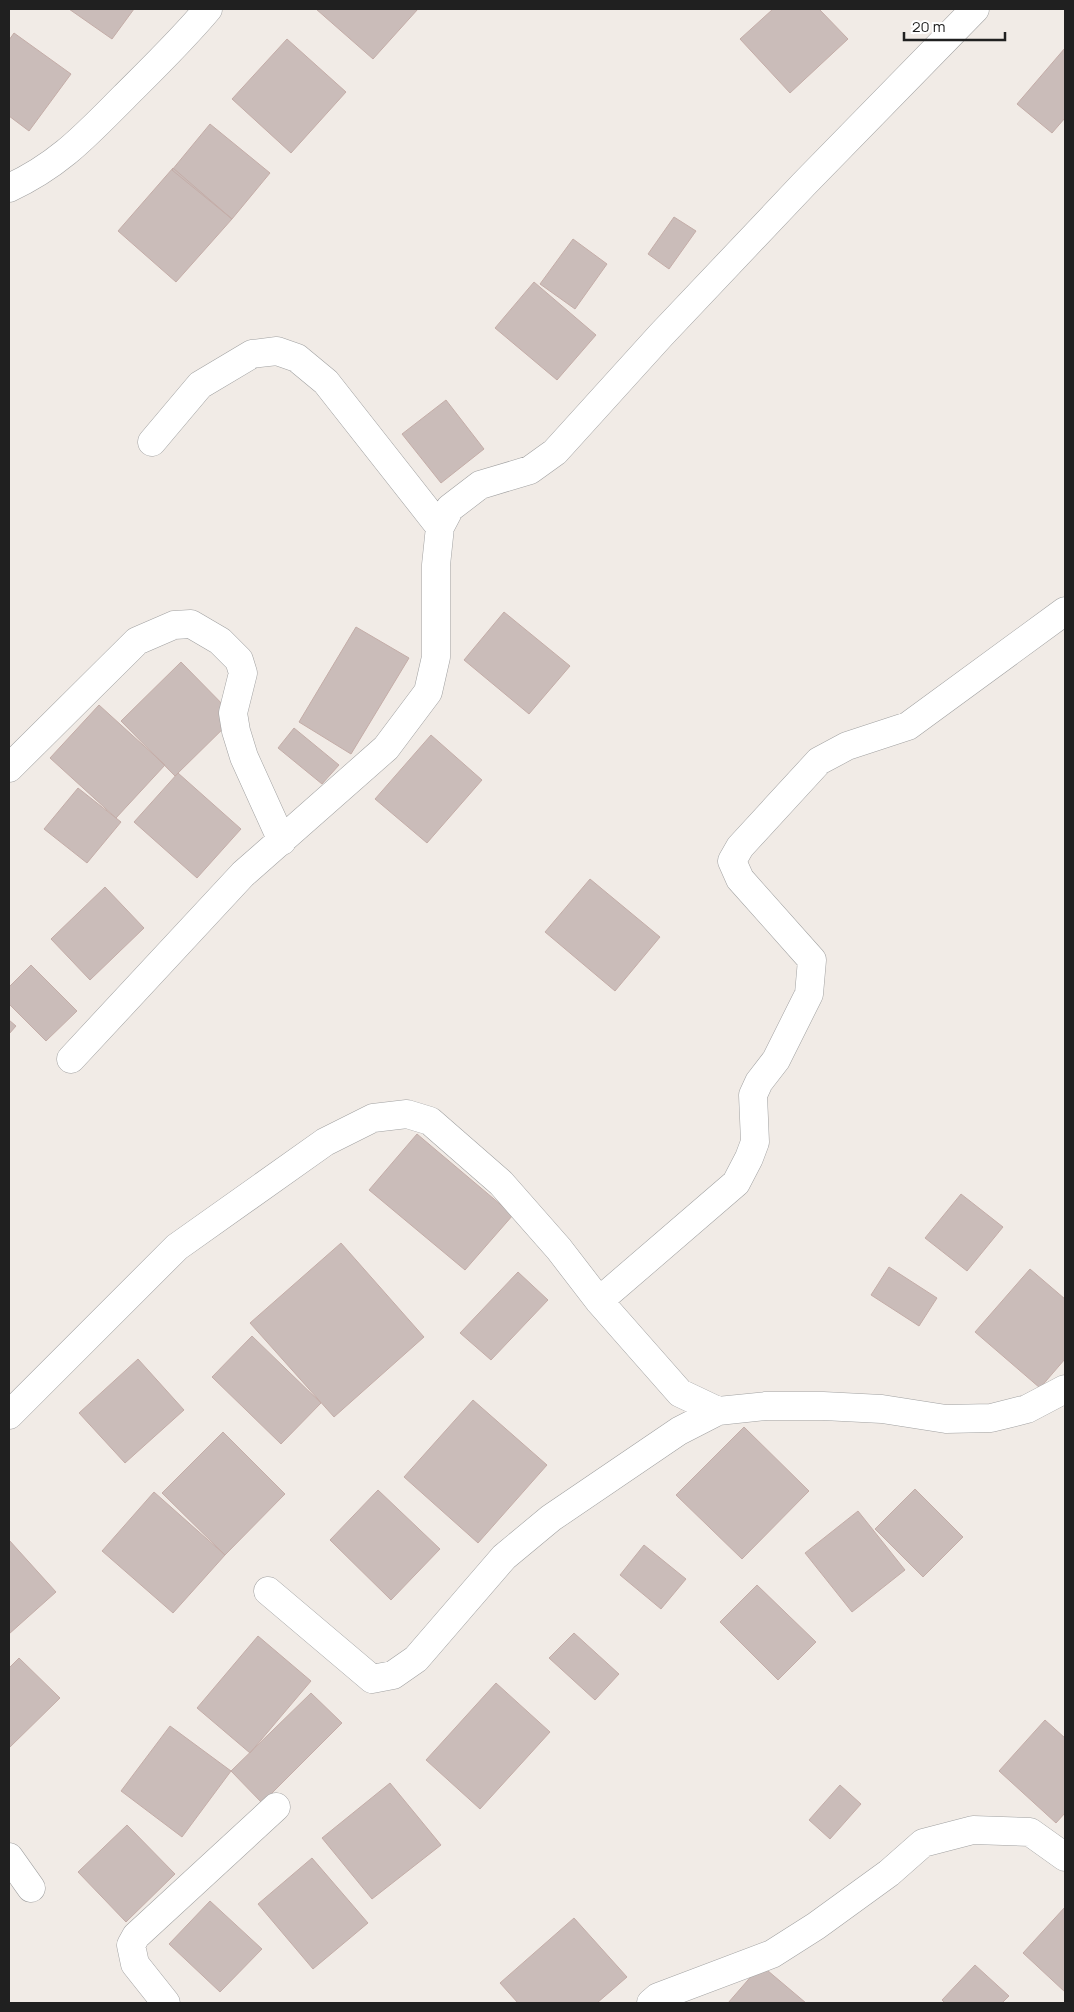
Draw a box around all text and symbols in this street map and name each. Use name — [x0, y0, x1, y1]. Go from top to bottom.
scale bar — [904, 10, 1005, 42]
text: 20 m — [912, 16, 945, 37]

